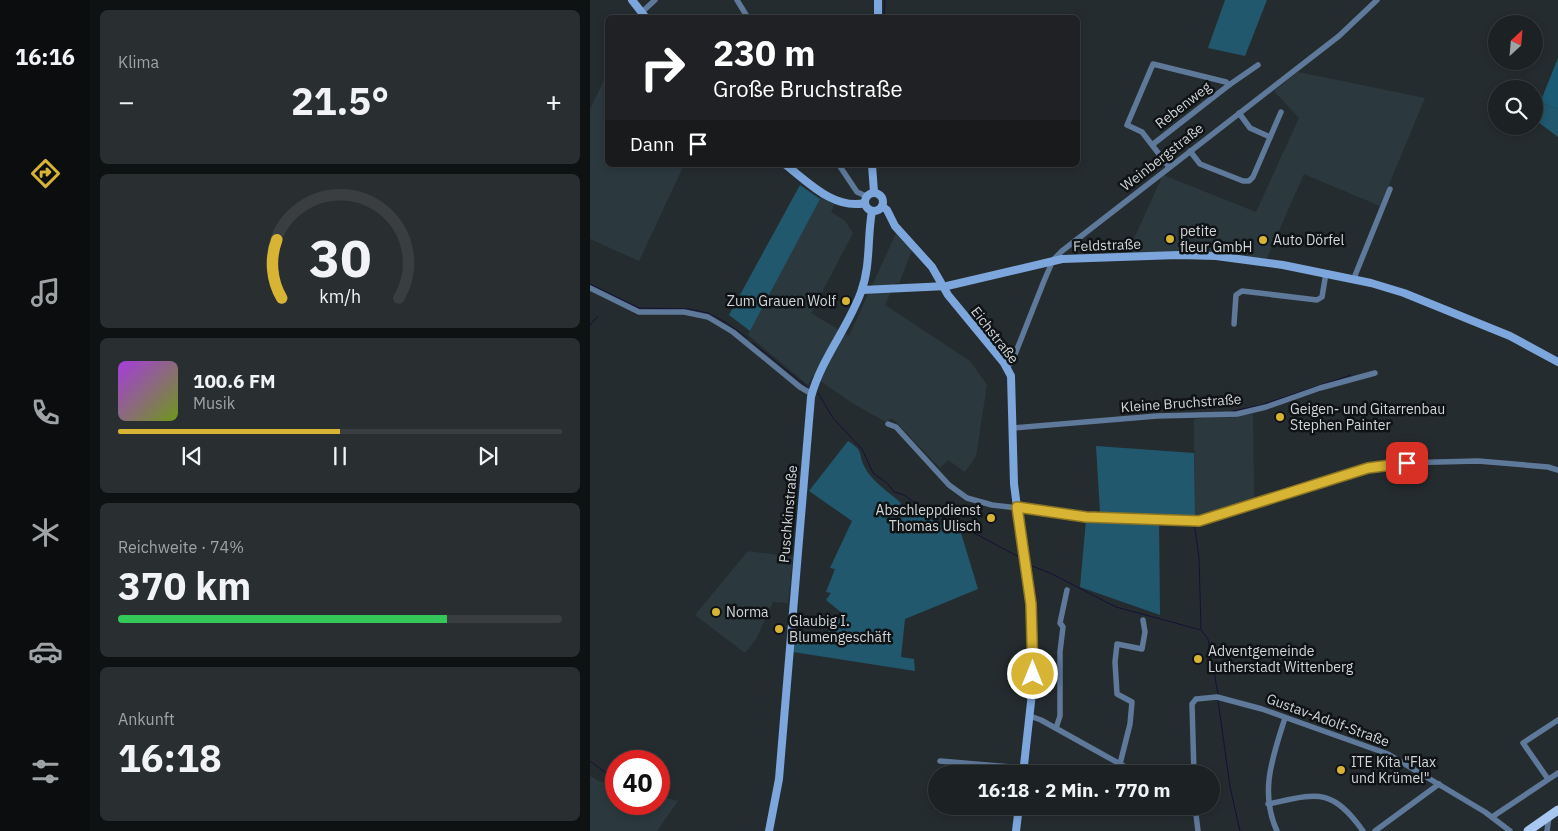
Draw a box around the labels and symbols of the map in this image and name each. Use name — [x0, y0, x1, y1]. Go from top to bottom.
north arrow — [1488, 15, 1542, 70]
street label: Rebenweg — [1151, 77, 1215, 132]
street label: Weinbergstraße — [1117, 119, 1207, 195]
place label: petite fleur GmbH — [1180, 222, 1252, 256]
place label: Auto Dörfel — [1273, 231, 1345, 249]
marker: petite fleur GmbH — [1164, 233, 1176, 245]
marker: Auto Dörfel — [1257, 234, 1269, 246]
street label: Feldstraße — [1073, 235, 1142, 255]
place label: Zum Grauen Wolf — [727, 292, 836, 310]
marker: Zum Grauen Wolf — [840, 295, 852, 307]
street label: Eichstraße — [967, 303, 1023, 367]
street label: Kleine Bruchstraße — [1120, 390, 1242, 416]
place label: Geigen- und Gitarrenbau Stephen Painter — [1290, 400, 1445, 434]
marker: Geigen- und Gitarrenbau Stephen Painter — [1274, 411, 1286, 423]
pin — [1386, 442, 1428, 484]
street label: Puschkinstraße — [775, 464, 801, 564]
place label: Abschleppdienst Thomas Ulisch — [875, 501, 981, 535]
marker: Abschleppdienst Thomas Ulisch — [985, 512, 997, 524]
place label: Norma — [726, 603, 769, 621]
marker: Norma — [710, 606, 722, 618]
place label: Glaubig I. Blumengeschäft — [789, 612, 892, 646]
marker: Glaubig I. Blumengeschäft — [773, 623, 785, 635]
place label: Adventgemeinde Lutherstadt Wittenberg — [1208, 642, 1354, 676]
position arrow — [1006, 647, 1058, 699]
marker: Adventgemeinde Lutherstadt Wittenberg — [1192, 653, 1204, 665]
street label: Gustav-Adolf-Straße — [1264, 689, 1392, 751]
speed limit sign: 40 — [605, 750, 670, 815]
place label: ITE Kita "Flax und Krümel" — [1351, 753, 1436, 787]
marker: ITE Kita "Flax und Krümel" — [1335, 764, 1347, 776]

